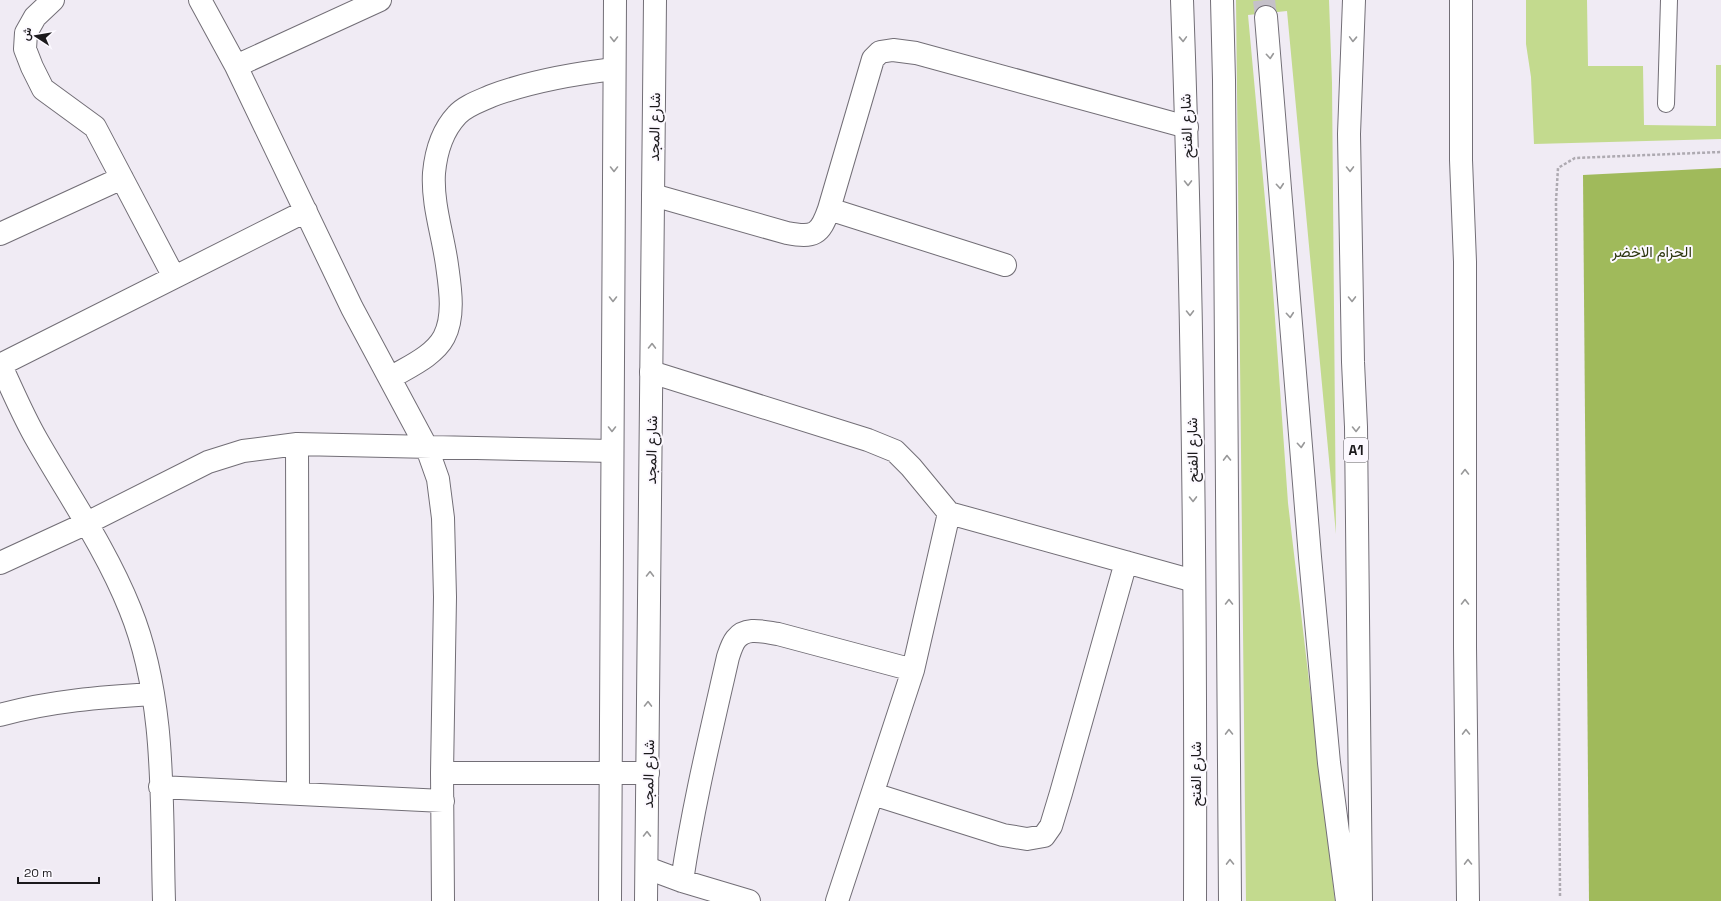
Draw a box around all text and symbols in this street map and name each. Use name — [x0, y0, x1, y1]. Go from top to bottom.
north arrow — [16, 16, 56, 56]
text: ش — [18, 26, 34, 42]
one-way arrow — [610, 36, 618, 42]
one-way arrow — [1179, 36, 1187, 42]
one-way arrow — [1348, 36, 1357, 42]
one-way arrow — [1265, 53, 1274, 59]
street label: شارع المجد — [644, 92, 666, 162]
street label: شارع الفتح — [1175, 93, 1199, 159]
one-way arrow — [610, 166, 618, 172]
one-way arrow — [1346, 166, 1354, 172]
one-way arrow — [1184, 180, 1192, 186]
one-way arrow — [1276, 183, 1285, 189]
park label: الحزام الاخضر — [1611, 242, 1692, 262]
one-way arrow — [609, 296, 617, 302]
one-way arrow — [1348, 296, 1356, 302]
one-way arrow — [1186, 310, 1194, 316]
one-way arrow — [1286, 312, 1295, 318]
one-way arrow — [648, 343, 656, 349]
street label: شارع المجد — [641, 415, 663, 485]
street label: شارع الفتح — [1182, 417, 1204, 483]
one-way arrow — [608, 426, 616, 432]
one-way arrow — [1352, 426, 1360, 432]
road number: A1 — [1344, 438, 1368, 462]
one-way arrow — [1296, 442, 1305, 448]
one-way arrow — [1223, 455, 1231, 461]
one-way arrow — [1461, 469, 1469, 475]
one-way arrow — [1189, 496, 1197, 502]
one-way arrow — [645, 571, 654, 577]
one-way arrow — [1224, 599, 1233, 605]
one-way arrow — [1461, 599, 1469, 605]
one-way arrow — [644, 701, 652, 707]
one-way arrow — [1225, 729, 1233, 735]
one-way arrow — [1462, 729, 1470, 735]
street label: شارع المجد — [638, 739, 660, 809]
street label: شارع الفتح — [1186, 741, 1207, 806]
one-way arrow — [643, 831, 651, 837]
scale bar — [18, 859, 99, 885]
one-way arrow — [1226, 859, 1234, 865]
one-way arrow — [1464, 859, 1472, 865]
text: 20 m — [24, 865, 52, 881]

